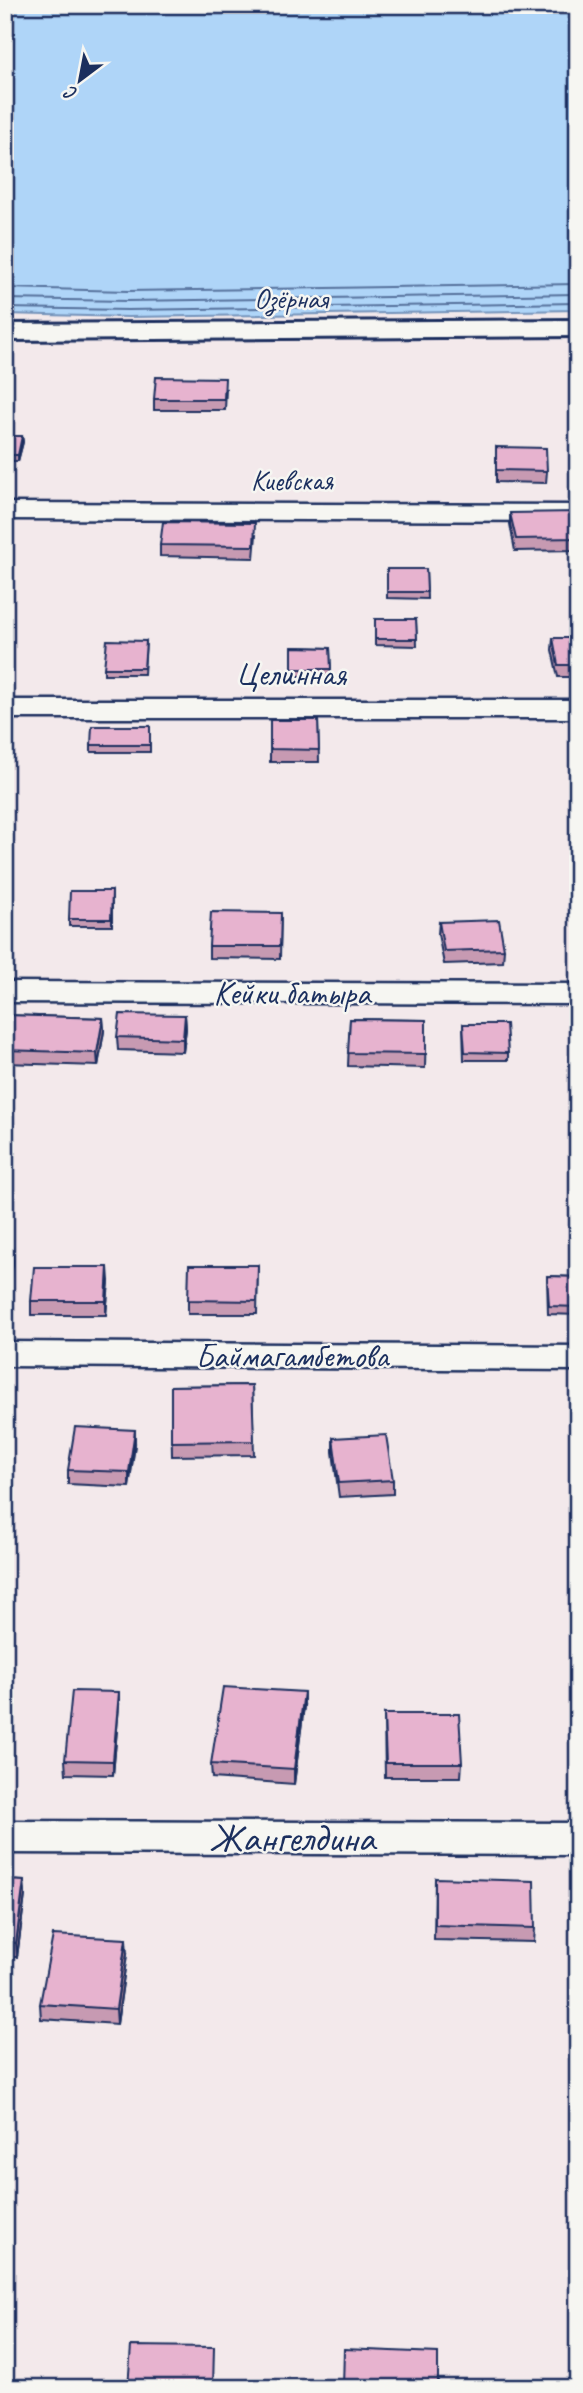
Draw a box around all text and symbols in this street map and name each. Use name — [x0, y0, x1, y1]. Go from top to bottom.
north arrow — [46, 46, 116, 116]
text: С — [59, 80, 82, 106]
street label: Озёрная — [254, 281, 330, 317]
street label: Киевская — [251, 463, 334, 498]
street label: Целинная — [236, 653, 347, 695]
street label: Кейки батыра — [214, 972, 373, 1014]
street label: Баймагамбетова — [196, 1335, 390, 1377]
street label: Жангелдина — [209, 1813, 377, 1863]

